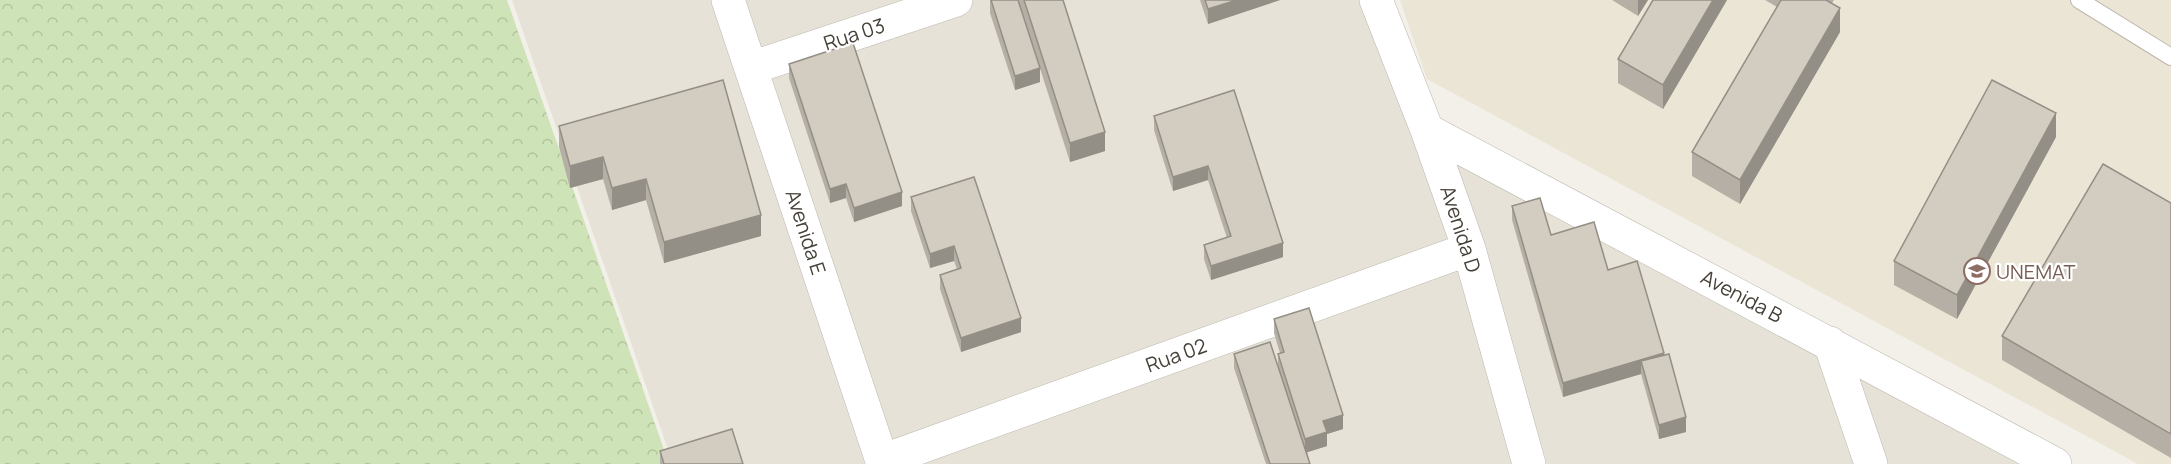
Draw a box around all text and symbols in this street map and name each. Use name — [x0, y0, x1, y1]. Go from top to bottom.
street label: Rua 03 — [820, 11, 888, 57]
street label: Avenida D — [1434, 182, 1488, 276]
street label: Avenida E — [780, 186, 832, 278]
school or university icon: UNEMAT — [1962, 256, 1992, 286]
place label: UNEMAT — [1996, 258, 2075, 285]
street label: Avenida B — [1696, 263, 1788, 329]
street label: Rua 02 — [1142, 332, 1210, 378]

